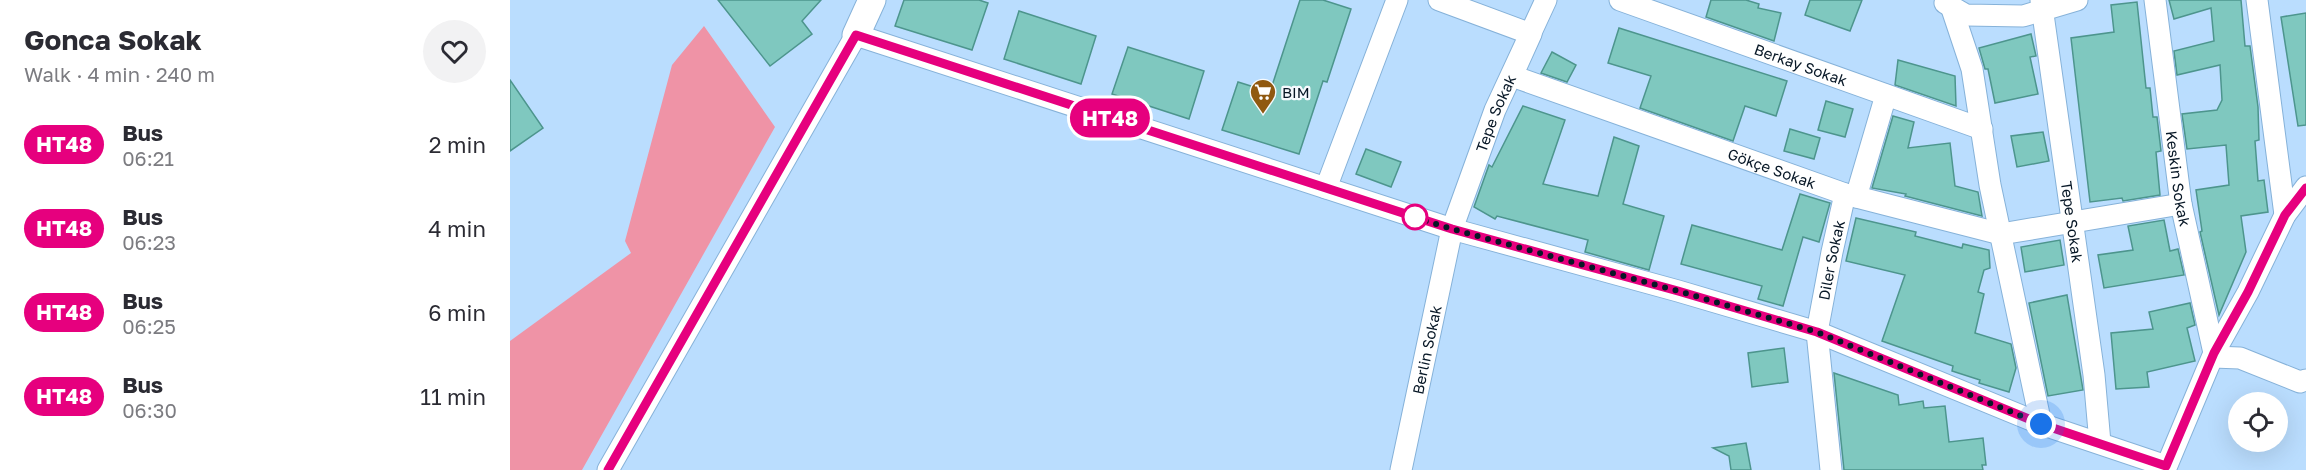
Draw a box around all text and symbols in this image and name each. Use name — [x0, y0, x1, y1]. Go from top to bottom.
button: heart — [423, 20, 486, 83]
text: Gonca Sokak — [24, 23, 202, 56]
street label: Berkay Sokak — [1752, 40, 1850, 89]
text: Walk · 4 min · 240 m — [24, 62, 215, 86]
street label: Tepe Sokak — [1472, 71, 1519, 154]
supermarket icon: BIM — [1248, 77, 1278, 115]
place label: BIM — [1282, 83, 1310, 101]
line badge: HT48 — [1068, 98, 1152, 138]
text: HT48 — [1082, 105, 1138, 131]
text: Bus — [122, 119, 163, 146]
street label: Keskin Sokak — [2163, 130, 2195, 228]
text: HT48 — [36, 131, 92, 157]
text: 2 min — [429, 131, 486, 158]
street label: Gökçe Sokak — [1725, 144, 1819, 192]
text: 06:21 — [122, 146, 174, 170]
street label: Tepe Sokak — [2058, 180, 2087, 264]
text: Bus — [122, 203, 163, 230]
unlabelled marker — [1402, 204, 1428, 230]
text: HT48 — [36, 215, 92, 241]
text: 4 min — [428, 215, 486, 242]
street label: Diler Sokak — [1814, 218, 1848, 302]
text: 06:23 — [122, 230, 176, 254]
text: Bus — [122, 287, 163, 314]
text: HT48 — [36, 299, 92, 325]
text: 6 min — [428, 299, 486, 326]
street label: Berlin Sokak — [1408, 303, 1445, 396]
text: 06:25 — [122, 314, 176, 338]
text: Bus — [122, 371, 163, 398]
text: HT48 — [36, 383, 92, 409]
text: 11 min — [420, 383, 486, 410]
map controls — [2228, 392, 2288, 452]
button: locate — [2228, 392, 2288, 452]
text: 06:30 — [122, 398, 177, 422]
your location — [2026, 409, 2056, 439]

